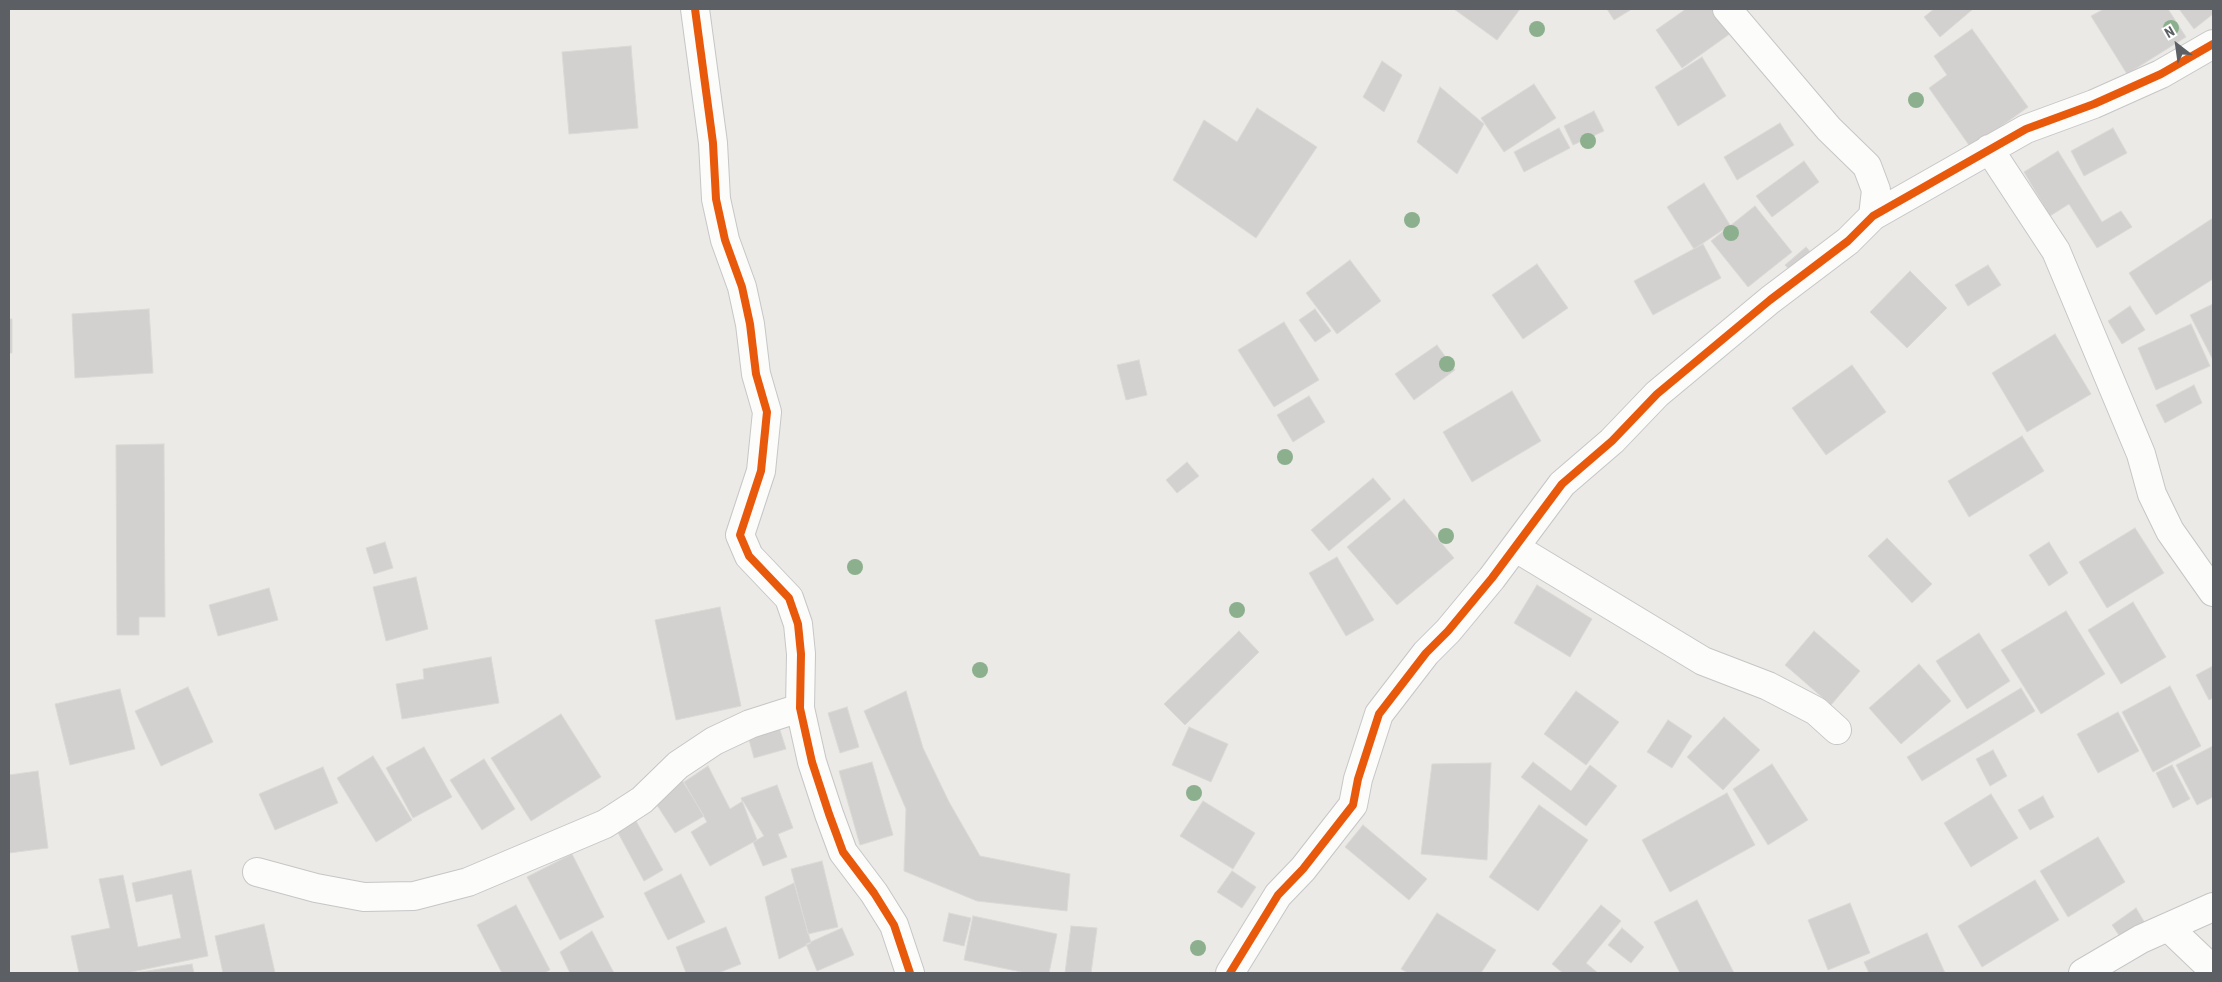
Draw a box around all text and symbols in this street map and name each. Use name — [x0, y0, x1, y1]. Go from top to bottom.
north arrow — [2152, 20, 2202, 70]
text: N — [2162, 23, 2177, 41]

